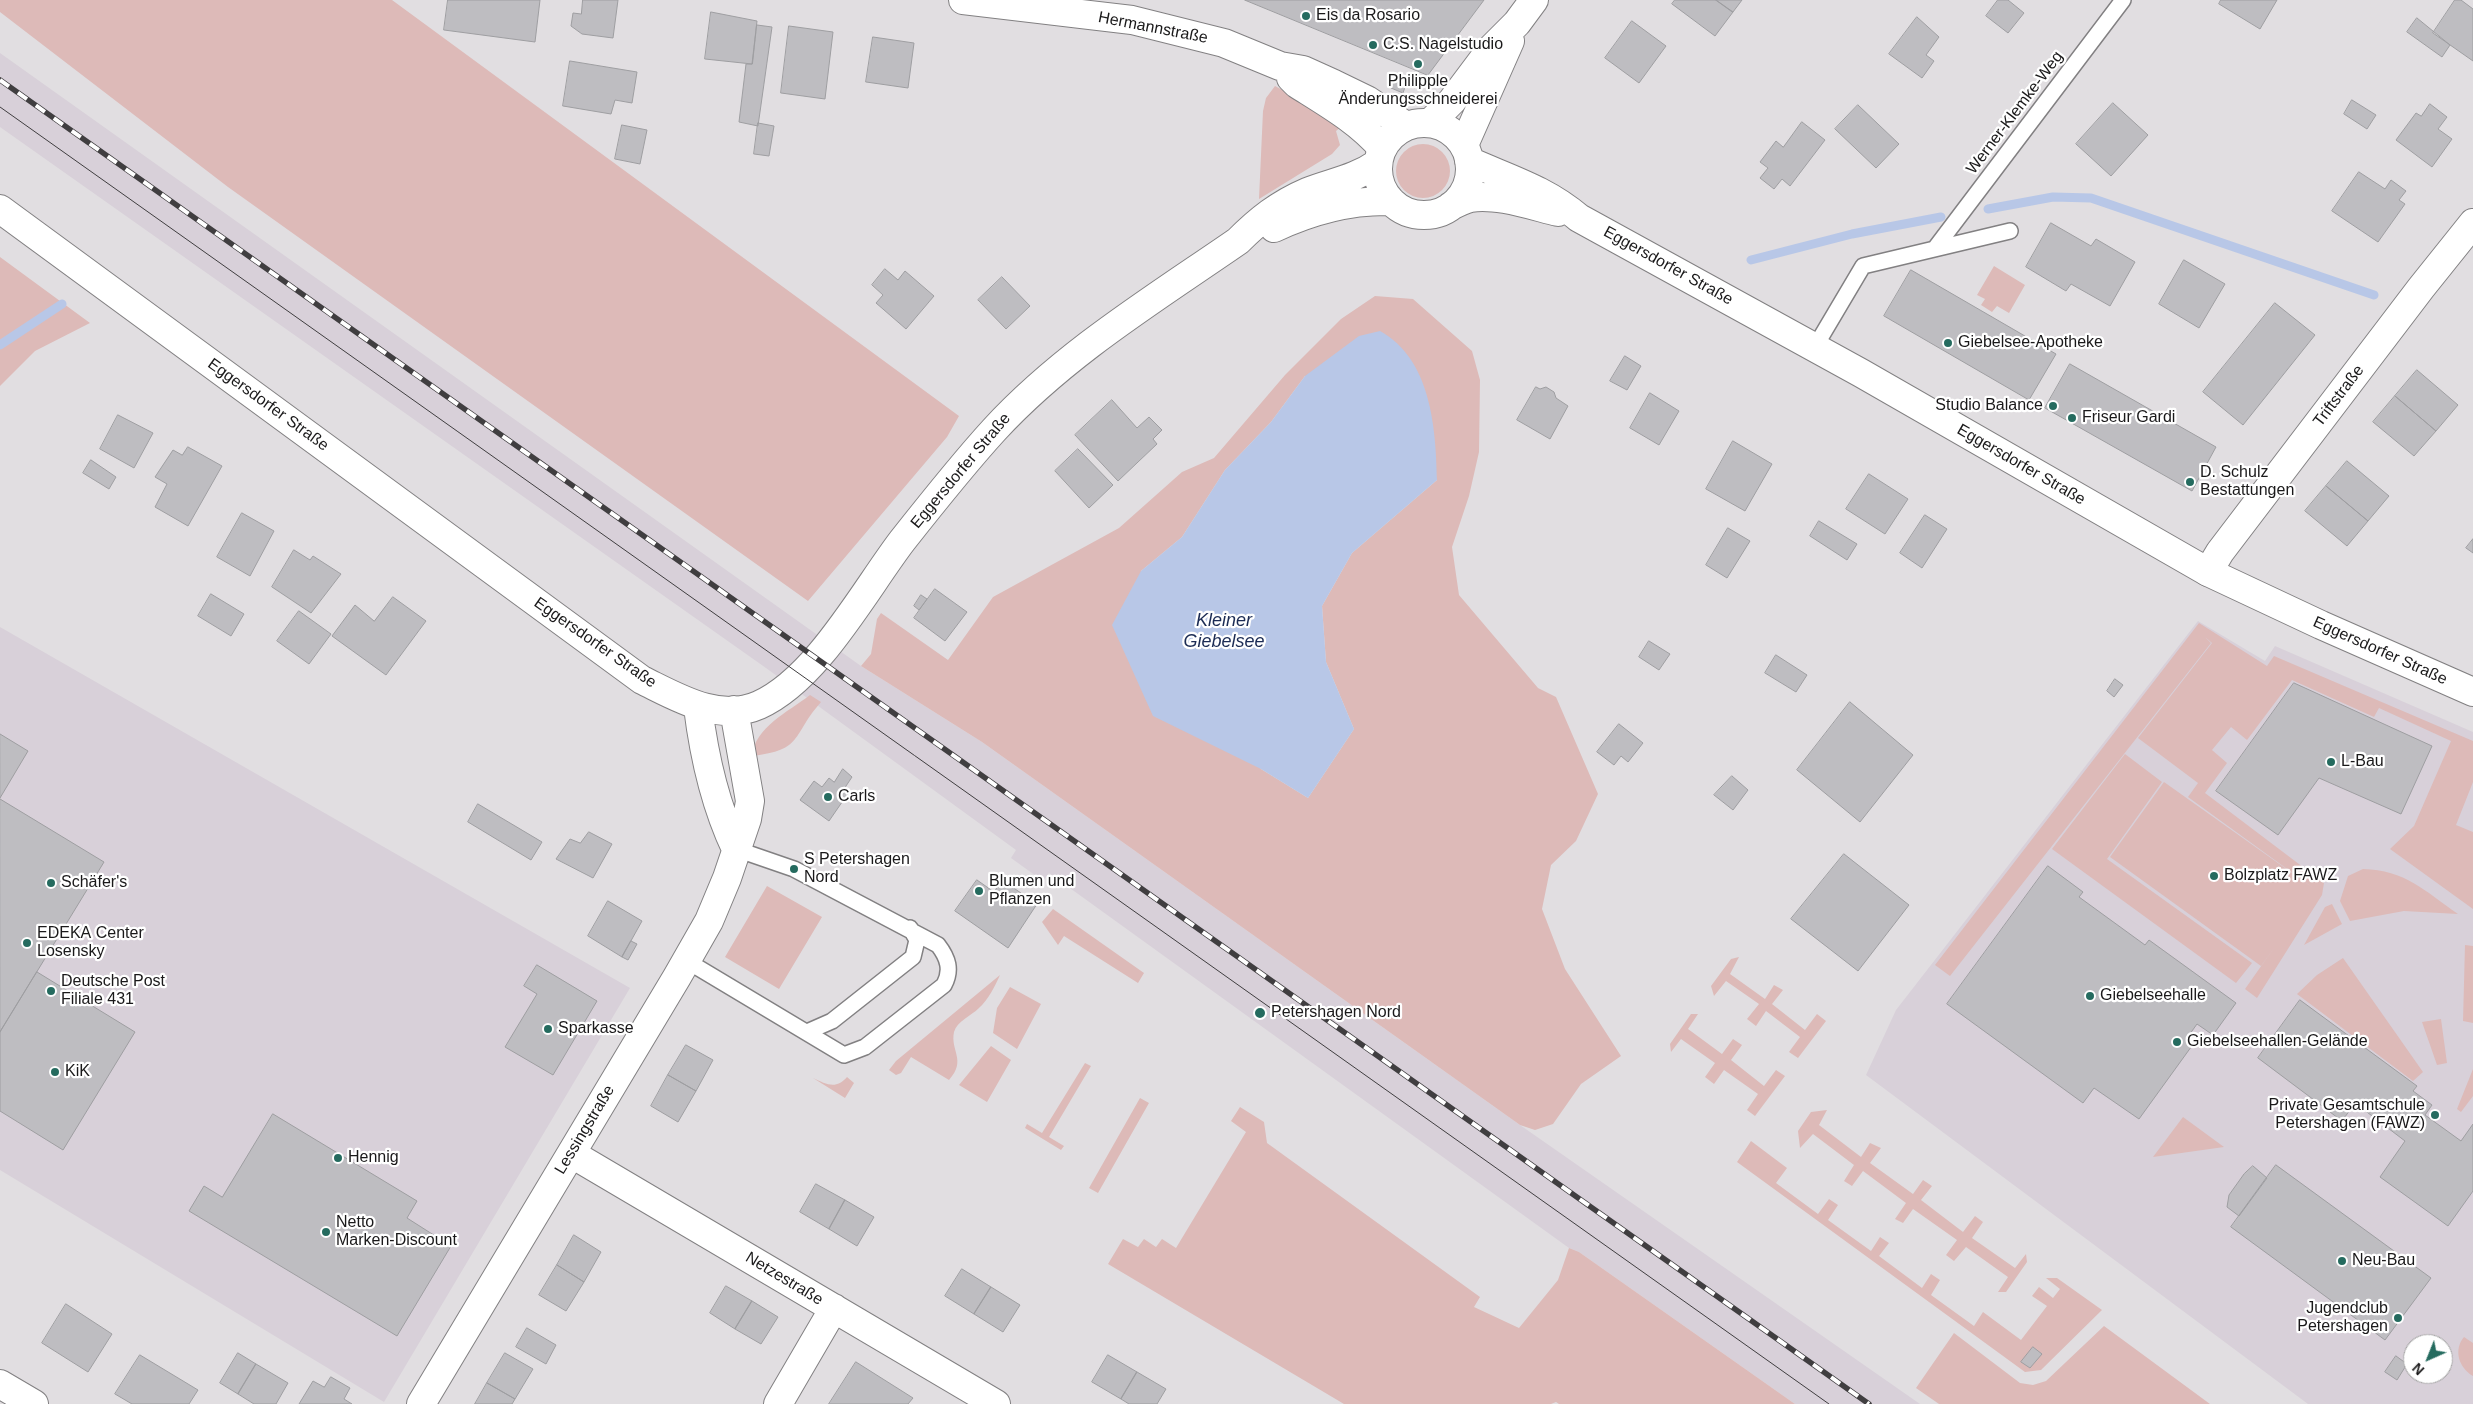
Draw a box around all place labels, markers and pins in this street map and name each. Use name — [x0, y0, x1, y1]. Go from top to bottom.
place label: Eis da Rosario — [1316, 6, 1420, 26]
marker: Eis da Rosario — [1300, 10, 1312, 22]
place label: C.S. Nagelstudio — [1383, 35, 1503, 55]
marker: C.S. Nagelstudio — [1367, 39, 1379, 51]
marker: Philipple Änderungsschneiderei — [1412, 58, 1424, 70]
place label: Philipple Änderungsschneiderei — [1338, 72, 1498, 110]
place label: Giebelsee-Apotheke — [1958, 333, 2103, 353]
marker: Giebelsee-Apotheke — [1942, 337, 1954, 349]
place label: Studio Balance — [1935, 396, 2043, 416]
marker: Studio Balance — [2047, 400, 2059, 412]
place label: Friseur Gardi — [2082, 408, 2175, 428]
marker: Friseur Gardi — [2066, 412, 2078, 424]
place label: D. Schulz Bestattungen — [2200, 463, 2294, 501]
marker: D. Schulz Bestattungen — [2184, 476, 2196, 488]
place label: L-Bau — [2341, 752, 2384, 772]
marker: L-Bau — [2325, 756, 2337, 768]
place label: Carls — [838, 787, 875, 807]
marker: Carls — [822, 791, 834, 803]
place label: S Petershagen Nord — [804, 850, 910, 888]
marker: S Petershagen Nord — [788, 863, 800, 875]
place label: Bolzplatz FAWZ — [2224, 866, 2337, 886]
marker: Bolzplatz FAWZ — [2208, 870, 2220, 882]
place label: Blumen und Pflanzen — [989, 872, 1074, 910]
place label: Schäfer's — [61, 873, 127, 893]
marker: Schäfer's — [45, 877, 57, 889]
marker: Blumen und Pflanzen — [973, 885, 985, 897]
place label: EDEKA Center Losensky — [37, 924, 144, 962]
marker: EDEKA Center Losensky — [21, 937, 33, 949]
place label: Deutsche Post Filiale 431 — [61, 972, 165, 1010]
marker: Deutsche Post Filiale 431 — [45, 985, 57, 997]
place label: Giebelseehalle — [2100, 986, 2206, 1006]
marker: Giebelseehalle — [2084, 990, 2096, 1002]
place label: Petershagen Nord — [1271, 1003, 1401, 1023]
marker: Petershagen Nord — [1253, 1006, 1267, 1020]
place label: Sparkasse — [558, 1019, 634, 1039]
marker: Sparkasse — [542, 1023, 554, 1035]
place label: Giebelseehallen-Gelände — [2187, 1032, 2368, 1052]
marker: Giebelseehallen-Gelände — [2171, 1036, 2183, 1048]
place label: KiK — [65, 1062, 90, 1082]
marker: KiK — [49, 1066, 61, 1078]
place label: Private Gesamtschule Petershagen (FAWZ) — [2268, 1096, 2425, 1134]
marker: Private Gesamtschule Petershagen (FAWZ) — [2429, 1109, 2441, 1121]
place label: Hennig — [348, 1148, 399, 1168]
marker: Hennig — [332, 1152, 344, 1164]
place label: Netto Marken-Discount — [336, 1213, 457, 1251]
marker: Netto Marken-Discount — [320, 1226, 332, 1238]
place label: Neu-Bau — [2352, 1251, 2415, 1271]
marker: Neu-Bau — [2336, 1255, 2348, 1267]
place label: Jugendclub Petershagen — [2297, 1299, 2388, 1337]
marker: Jugendclub Petershagen — [2392, 1312, 2404, 1324]

